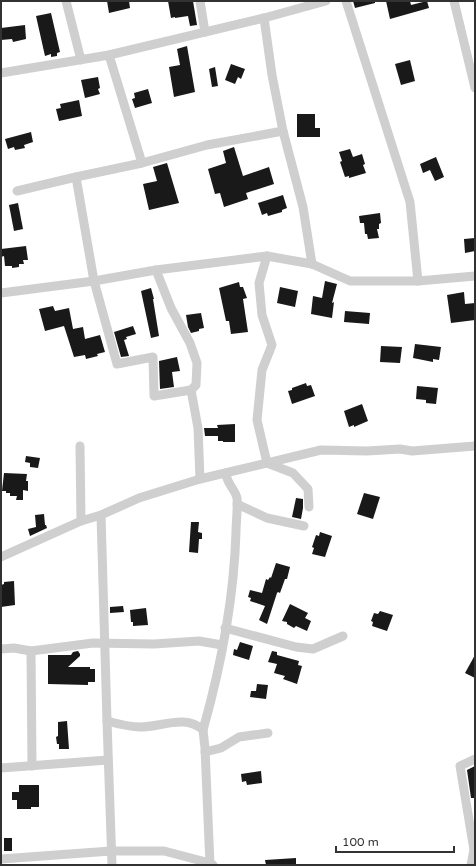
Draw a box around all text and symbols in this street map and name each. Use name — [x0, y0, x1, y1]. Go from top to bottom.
scale bar — [336, 828, 454, 854]
text: 100 m — [342, 835, 379, 849]

